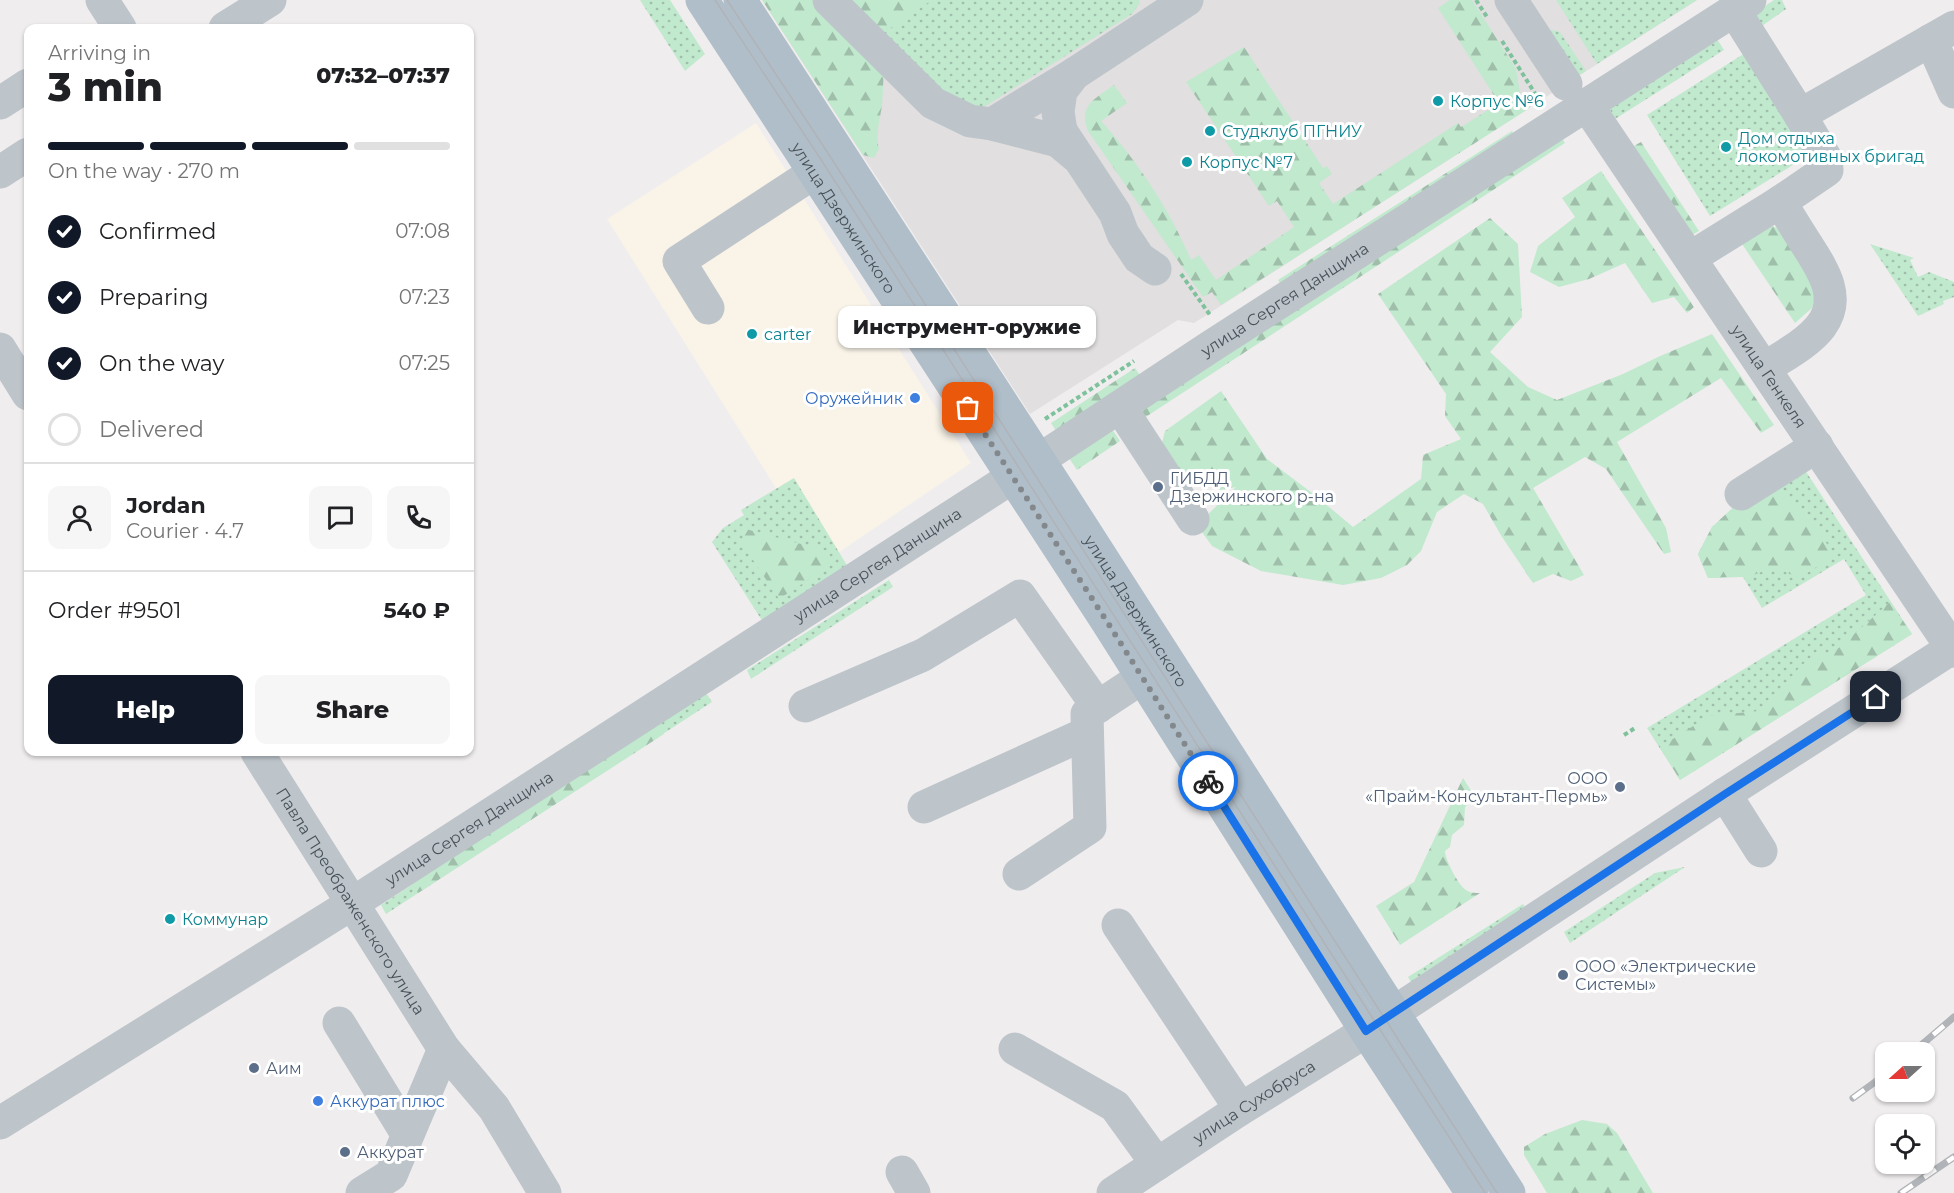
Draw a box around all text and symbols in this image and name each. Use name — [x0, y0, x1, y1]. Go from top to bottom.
text: Arriving in — [48, 41, 151, 65]
text: 07:32–07:37 — [316, 62, 450, 89]
text: 3 min — [48, 63, 163, 111]
place label: Корпус №6 — [1450, 92, 1544, 111]
marker: Корпус №6 — [1431, 94, 1445, 108]
place label: Студклуб ПГНИУ — [1222, 122, 1362, 141]
marker: Студклуб ПГНИУ — [1203, 124, 1217, 138]
place label: Дом отдыха локомотивных бригад — [1738, 129, 1924, 166]
street label: улица Дзержинского — [787, 138, 900, 297]
marker: Дом отдыха локомотивных бригад — [1719, 140, 1733, 154]
place label: Корпус №7 — [1199, 153, 1293, 172]
marker: Корпус №7 — [1180, 155, 1194, 169]
text: On the way · 270 m — [48, 159, 240, 183]
icon: check — [48, 215, 81, 248]
text: Confirmed — [99, 218, 216, 245]
text: 07:08 — [395, 219, 450, 243]
street label: улица Сергея Данщина — [1196, 239, 1372, 361]
icon: check — [48, 281, 81, 314]
text: Preparing — [99, 284, 208, 311]
text: 07:23 — [399, 285, 450, 309]
callout: Инструмент-оружие — [839, 306, 1097, 348]
text: Инструмент-оружие — [853, 315, 1081, 339]
street label: улица Генкеля — [1727, 320, 1810, 432]
place label: carter — [764, 325, 811, 344]
marker: carter — [745, 327, 759, 341]
icon: check — [48, 347, 81, 380]
text: On the way — [99, 350, 224, 377]
text: 07:25 — [399, 351, 450, 375]
pin — [942, 382, 993, 433]
place label: Оружейник — [805, 389, 904, 408]
marker: Оружейник — [908, 391, 922, 405]
icon: bag — [951, 391, 984, 424]
text: Delivered — [99, 416, 204, 443]
place label: ГИБДД Дзержинского р-на — [1170, 469, 1334, 506]
marker: ГИБДД Дзержинского р-на — [1151, 480, 1165, 494]
button: person — [48, 486, 111, 549]
button: chat — [309, 486, 372, 549]
button: phone — [387, 486, 450, 549]
text: Jordan — [126, 492, 206, 519]
street label: улица Сергея Данщина — [789, 504, 965, 627]
text: Courier · 4.7 — [126, 519, 244, 543]
street label: улица Дзержинского — [1079, 531, 1191, 691]
text: Order #9501 — [48, 597, 181, 624]
text: 540 ₽ — [384, 597, 450, 624]
pin — [1850, 671, 1901, 722]
button: Help — [48, 675, 243, 744]
button: Share — [255, 675, 450, 744]
icon: home — [1859, 680, 1892, 713]
courier — [1178, 751, 1238, 811]
icon: bike — [1192, 765, 1225, 798]
street label: улица Сергея Данщина — [381, 767, 557, 890]
place label: ООО «Прайм-Консультант-Пермь» — [1365, 769, 1608, 806]
marker: ООО «Прайм-Консультант-Пермь» — [1613, 780, 1627, 794]
street label: Павла Преображенского улица — [272, 784, 429, 1018]
place label: Коммунар — [182, 910, 268, 929]
marker: Коммунар — [163, 912, 177, 926]
place label: ООО «Электрические Системы» — [1575, 957, 1756, 994]
marker: ООО «Электрические Системы» — [1556, 968, 1570, 982]
north arrow — [1875, 1042, 1935, 1102]
map controls — [1875, 1042, 1935, 1174]
street label: улица Сухобруса — [1189, 1056, 1319, 1148]
place label: Аим — [266, 1059, 302, 1078]
marker: Аим — [247, 1061, 261, 1075]
place label: Аккурат плюс — [330, 1092, 445, 1111]
marker: Аккурат плюс — [311, 1094, 325, 1108]
button: locate — [1875, 1114, 1935, 1174]
place label: Аккурат — [357, 1143, 424, 1162]
marker: Аккурат — [338, 1145, 352, 1159]

